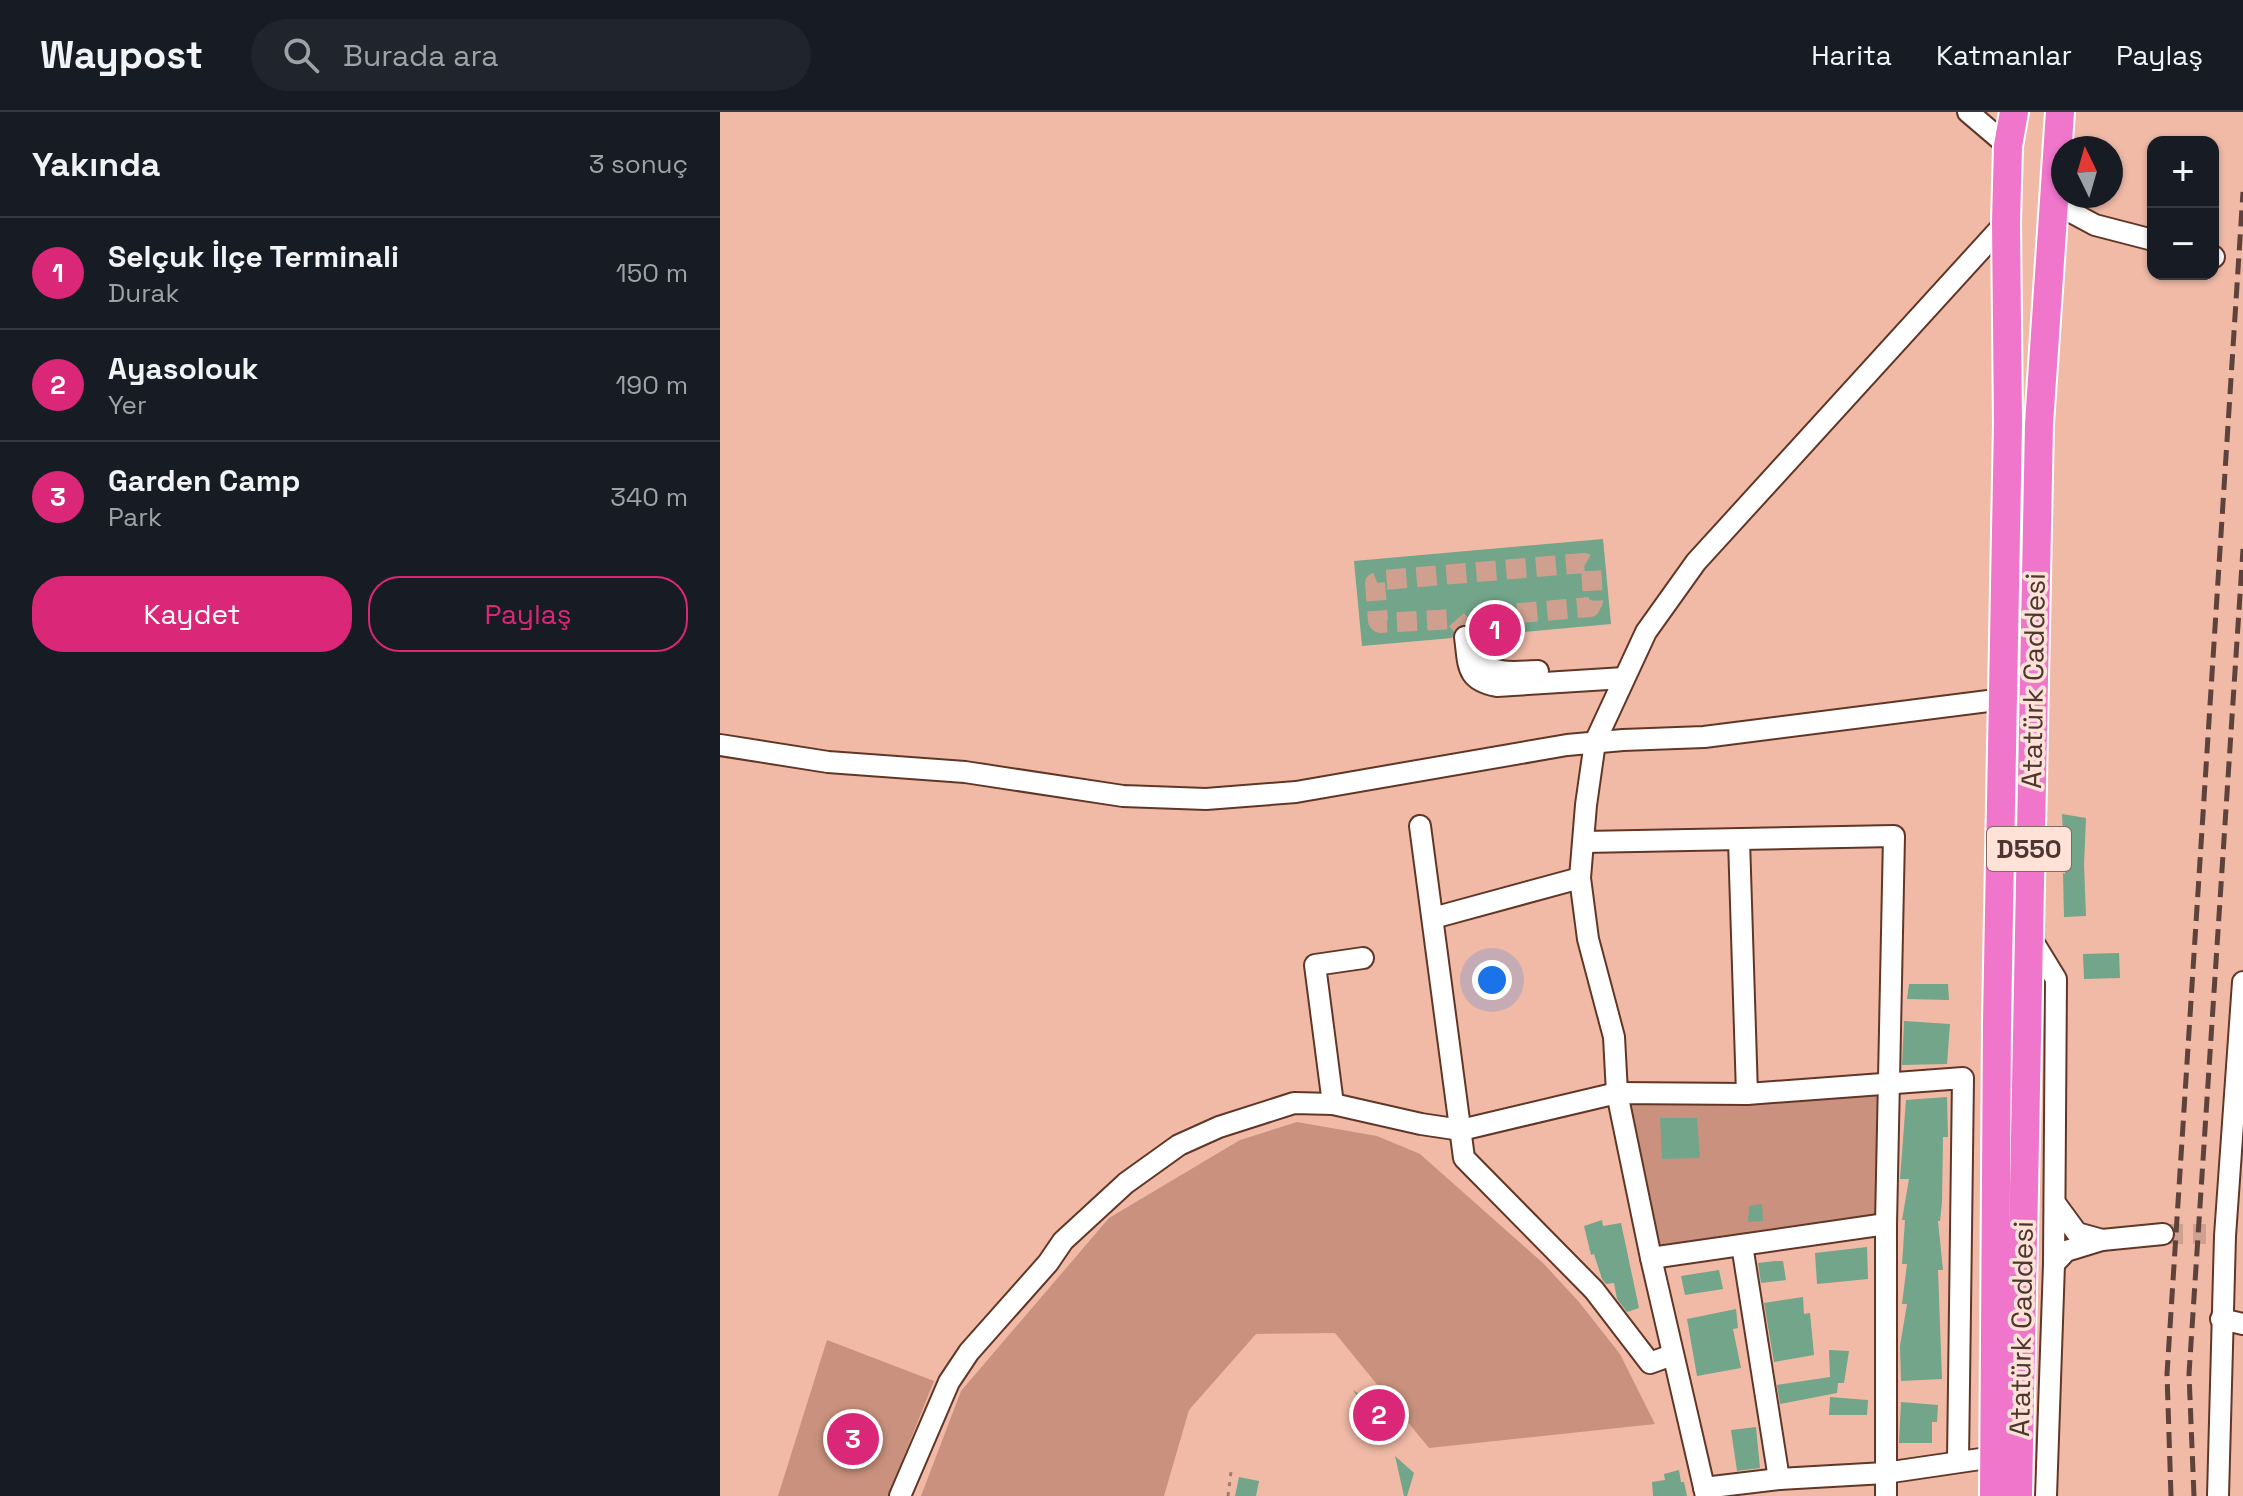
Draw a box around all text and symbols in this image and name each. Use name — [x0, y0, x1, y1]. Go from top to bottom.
search box — [251, 19, 811, 91]
text: Waypost — [40, 31, 203, 79]
icon: search — [279, 33, 323, 77]
text: Burada ara — [343, 36, 499, 75]
text: Harita — [1811, 37, 1892, 73]
text: Katmanlar — [1936, 37, 2072, 73]
text: Paylaş — [2116, 37, 2203, 73]
north arrow — [2051, 136, 2123, 208]
map controls — [2147, 136, 2219, 280]
button: + — [2147, 136, 2219, 208]
text: Yakında — [32, 143, 161, 186]
text: 3 sonuç — [589, 147, 688, 181]
button: − — [2147, 208, 2219, 280]
text: Selçuk İlçe Terminali — [108, 237, 399, 276]
text: 1 — [52, 256, 64, 290]
text: 150 m — [616, 256, 688, 290]
text: Durak — [108, 276, 179, 310]
text: Ayasolouk — [108, 349, 259, 388]
text: 2 — [50, 368, 66, 402]
text: 190 m — [616, 368, 688, 402]
text: Yer — [108, 388, 147, 422]
text: Garden Camp — [108, 461, 301, 500]
text: 3 — [50, 480, 66, 514]
text: 340 m — [610, 480, 688, 514]
text: Park — [108, 500, 162, 534]
street label: Atatürk Caddesi — [2013, 573, 2053, 789]
button: Kaydet — [32, 576, 352, 652]
button: Paylaş — [368, 576, 688, 652]
pin: 1 — [1469, 600, 1521, 660]
road number: D550 — [1987, 827, 2071, 871]
your location — [1472, 960, 1512, 1000]
street label: Atatürk Caddesi — [2001, 1221, 2041, 1437]
pin: 2 — [1353, 1385, 1405, 1445]
pin: 3 — [827, 1409, 879, 1469]

